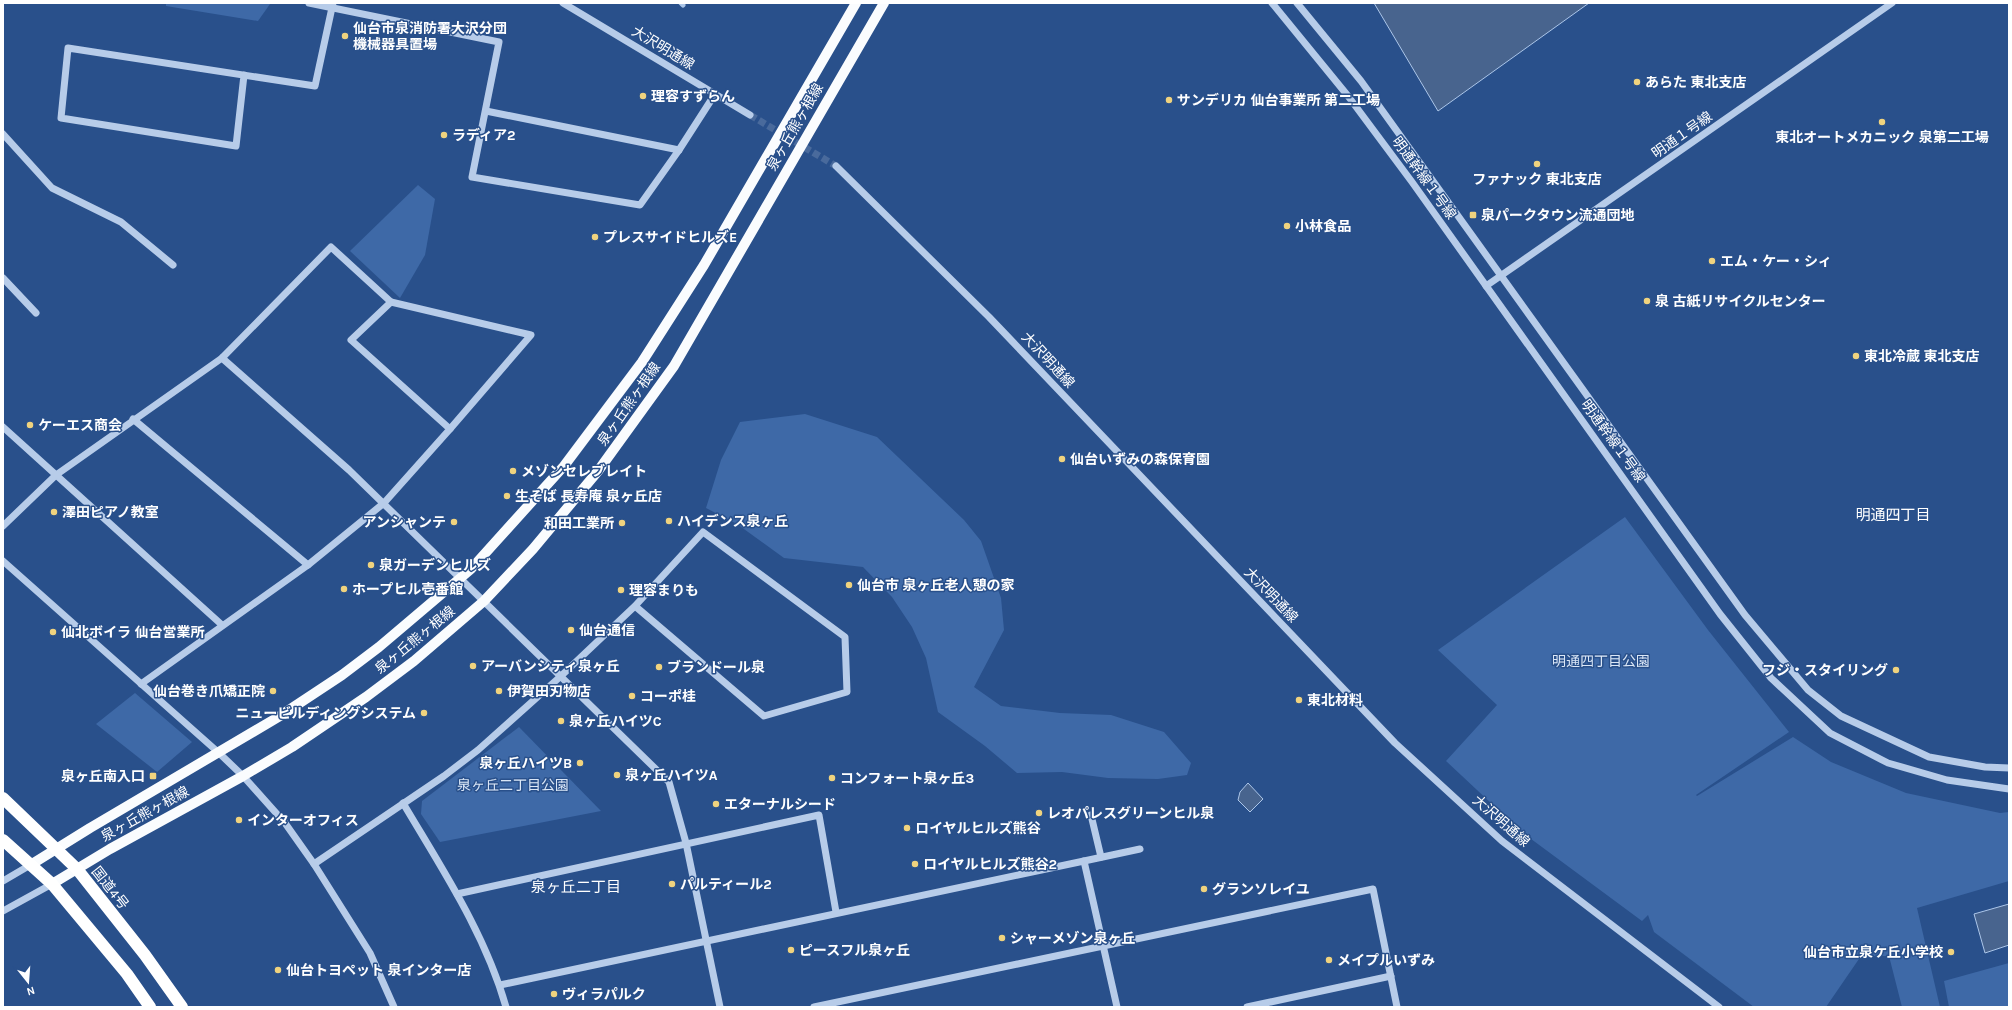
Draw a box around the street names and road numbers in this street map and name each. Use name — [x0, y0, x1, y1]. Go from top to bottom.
street label: 大沢明通線 — [629, 23, 697, 73]
street label: 泉ヶ丘熊ヶ根線 — [763, 80, 827, 174]
street label: 明通１号線 — [1648, 108, 1716, 162]
street label: 明通幹線１号線 — [1388, 133, 1460, 223]
street label: 大沢明通線 — [1018, 329, 1078, 391]
street label: 泉ヶ丘熊ヶ根線 — [594, 359, 664, 449]
street label: 明通幹線１号線 — [1577, 396, 1649, 486]
street label: 大沢明通線 — [1241, 564, 1301, 626]
street label: 泉ヶ丘熊ヶ根線 — [372, 603, 458, 677]
street label: 泉ヶ丘熊ヶ根線 — [98, 783, 192, 845]
street label: 大沢明通線 — [1469, 792, 1533, 850]
street label: 国道4号 — [88, 863, 132, 913]

